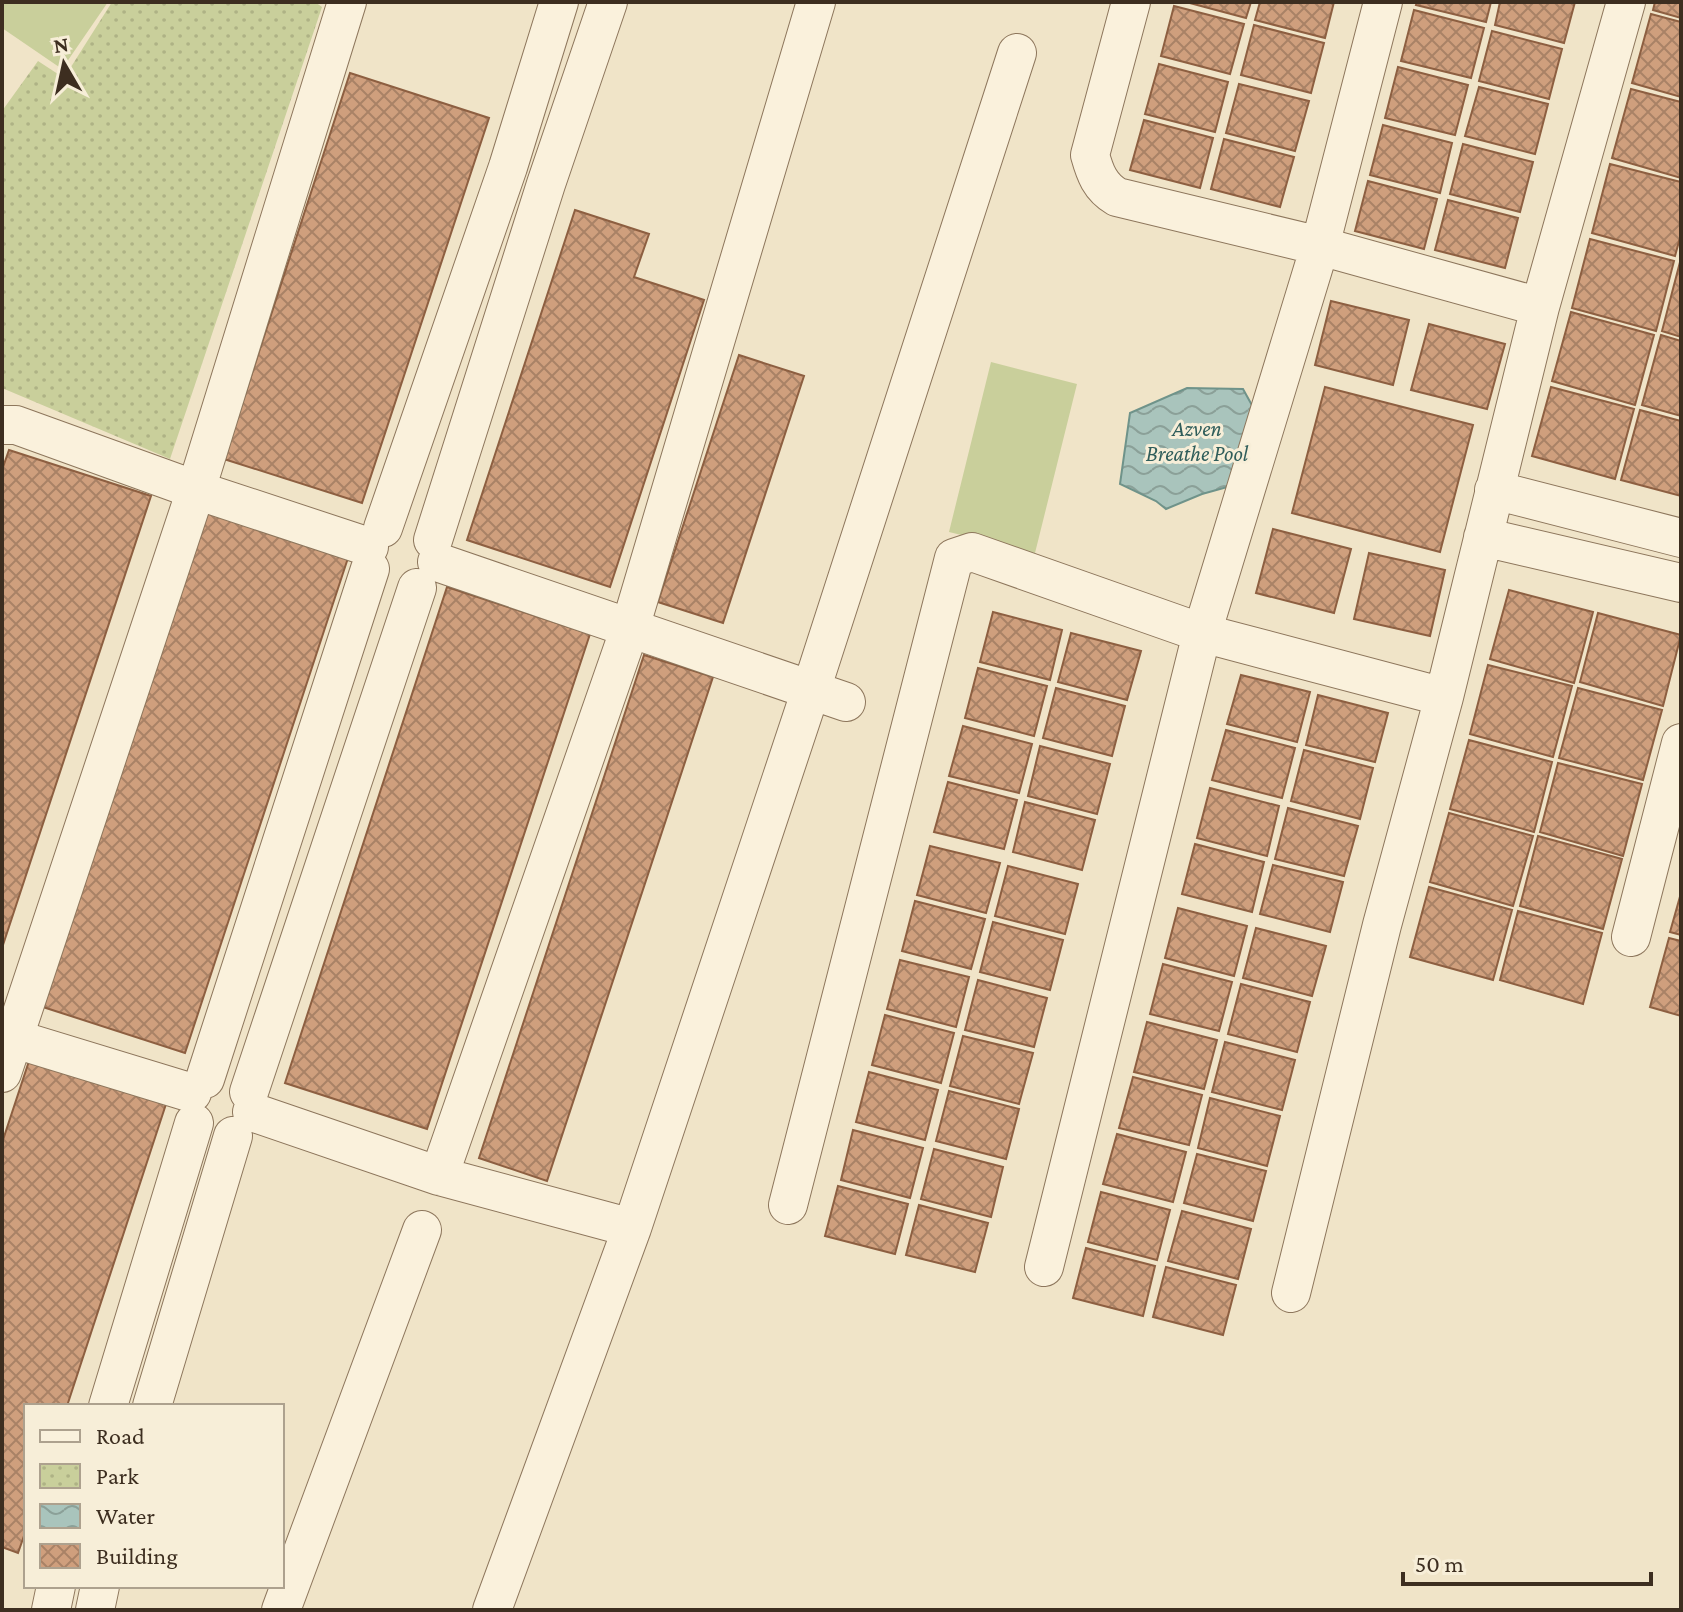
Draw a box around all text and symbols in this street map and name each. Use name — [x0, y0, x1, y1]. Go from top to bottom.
north arrow — [24, 24, 104, 104]
text: N — [52, 31, 70, 58]
water label: Azven Breathe Pool — [1146, 416, 1249, 466]
legend — [24, 1404, 284, 1588]
text: Road — [96, 1422, 145, 1449]
text: Park — [96, 1462, 139, 1489]
text: Water — [96, 1502, 155, 1529]
scale bar — [1403, 1536, 1651, 1586]
text: Building — [96, 1542, 178, 1569]
text: 50 m — [1415, 1550, 1464, 1577]

